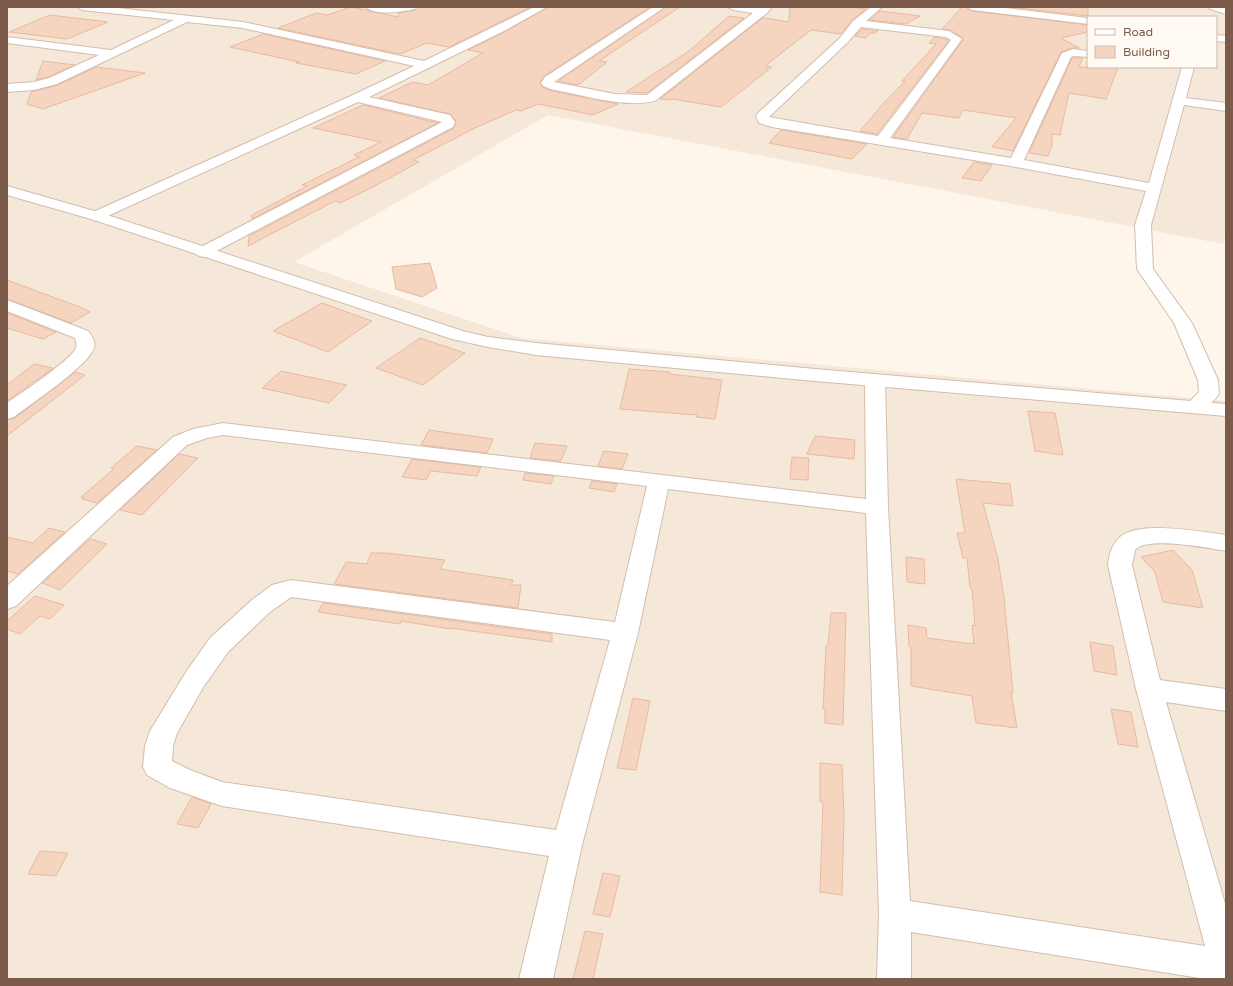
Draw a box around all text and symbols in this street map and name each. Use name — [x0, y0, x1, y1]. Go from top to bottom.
legend — [1087, 16, 1217, 68]
text: Road — [1123, 25, 1153, 39]
text: Building — [1123, 45, 1170, 59]

